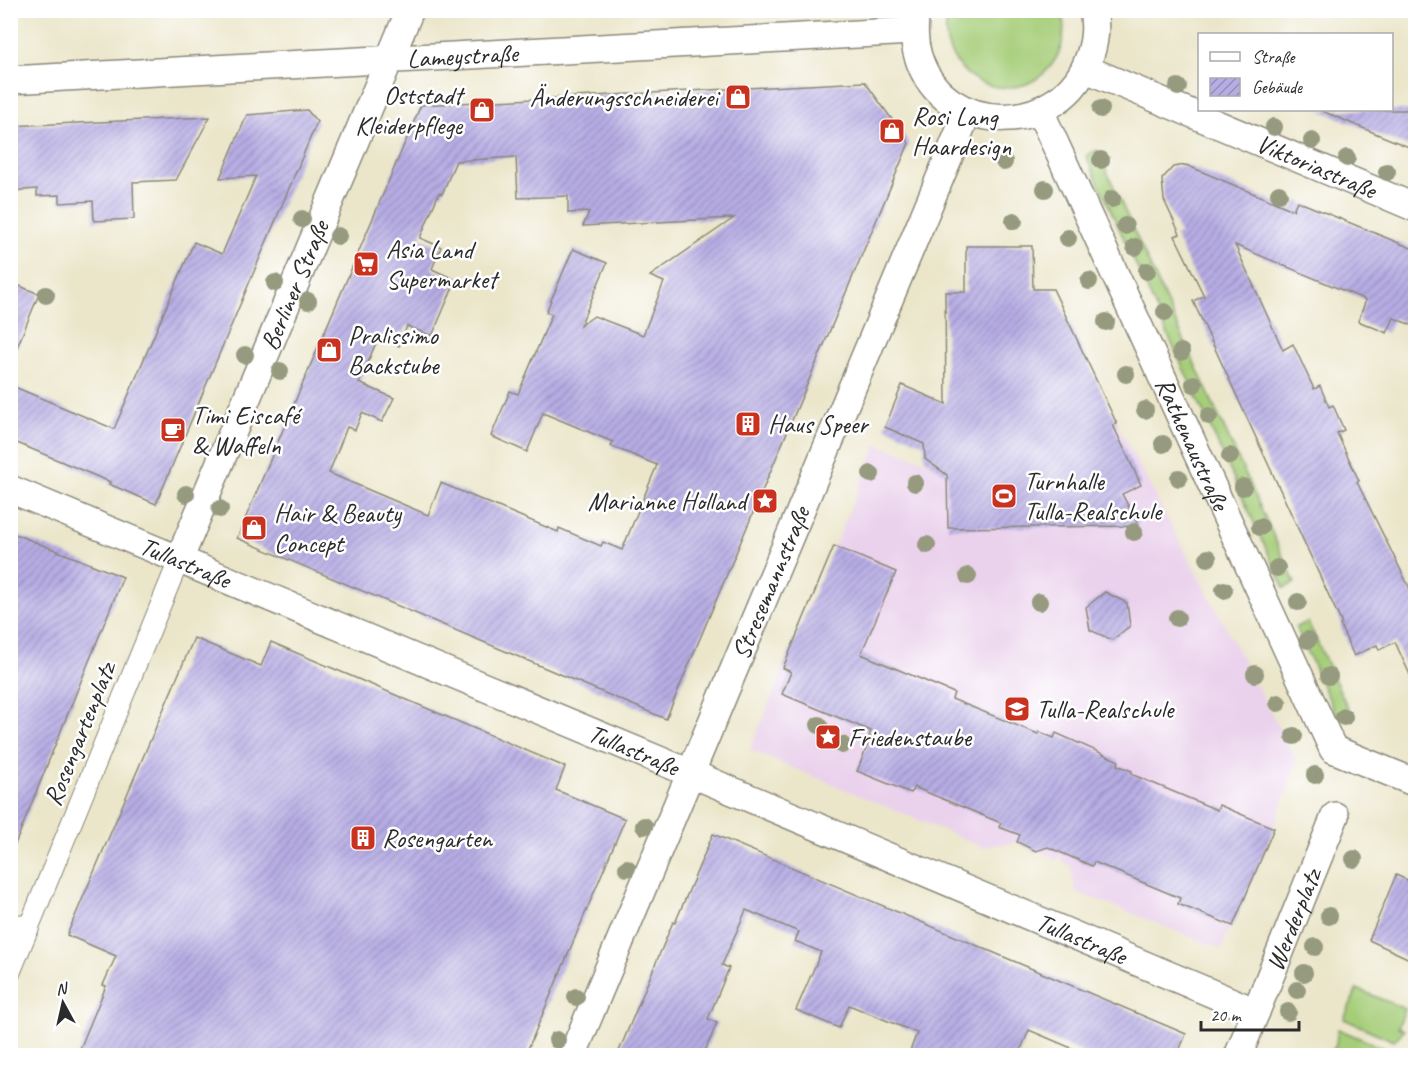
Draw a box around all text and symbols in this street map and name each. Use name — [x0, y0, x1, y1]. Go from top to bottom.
legend — [1198, 33, 1393, 111]
street label: Lameystraße — [406, 36, 521, 75]
text: Straße — [1252, 46, 1296, 68]
text: Gebäude — [1252, 76, 1303, 98]
place label: Oststadt Kleiderpflege — [355, 79, 465, 142]
place label: Änderungsschneiderei — [530, 81, 721, 114]
shop icon: Änderungsschneiderei — [723, 82, 753, 112]
shop icon: Oststadt Kleiderpflege — [467, 95, 497, 125]
place label: Rosi Lang Haardesign — [912, 100, 1011, 163]
shop icon: Rosi Lang Haardesign — [877, 116, 907, 146]
street label: Viktoriastraße — [1251, 127, 1383, 207]
street label: Berliner Straße — [253, 213, 338, 355]
place label: Asia Land Supermarket — [386, 233, 500, 296]
supermarket icon: Asia Land Supermarket — [351, 249, 381, 279]
place label: Pralissimo Backstube — [348, 319, 440, 382]
shop icon: Pralissimo Backstube — [314, 335, 344, 365]
street label: Rathenaustraße — [1148, 372, 1238, 518]
place label: Timi Eiscafé & Waffeln — [192, 399, 303, 462]
place label: Haus Speer — [768, 408, 870, 441]
building icon: Haus Speer — [733, 409, 763, 439]
cafe icon: Timi Eiscafé & Waffeln — [158, 415, 188, 445]
place label: Turnhalle Tulla-Realschule — [1024, 465, 1164, 528]
sports icon: Turnhalle Tulla-Realschule — [989, 481, 1019, 511]
place label: Marianne Holland — [588, 485, 750, 518]
place icon: Marianne Holland — [750, 486, 780, 516]
place label: Hair & Beauty Concept — [274, 497, 403, 560]
street label: Stresemannstraße — [724, 499, 818, 664]
shop icon: Hair & Beauty Concept — [239, 513, 269, 543]
street label: Tullastraße — [135, 529, 238, 597]
street label: Rosengartenplatz — [36, 655, 124, 811]
place label: Tulla-Realschule — [1036, 693, 1176, 726]
school or university icon: Tulla-Realschule — [1002, 694, 1032, 724]
street label: Tullastraße — [583, 716, 686, 785]
place label: Friedenstaube — [848, 721, 972, 754]
place icon: Friedenstaube — [813, 722, 843, 752]
place label: Rosengarten — [382, 822, 493, 855]
building icon: Rosengarten — [348, 823, 378, 853]
street label: Werderplatz — [1258, 862, 1330, 975]
street label: Tullastraße — [1031, 905, 1134, 973]
north arrow — [33, 973, 93, 1033]
text: N — [55, 978, 70, 1000]
scale bar — [1201, 994, 1298, 1032]
text: 20 m — [1210, 1004, 1243, 1026]

